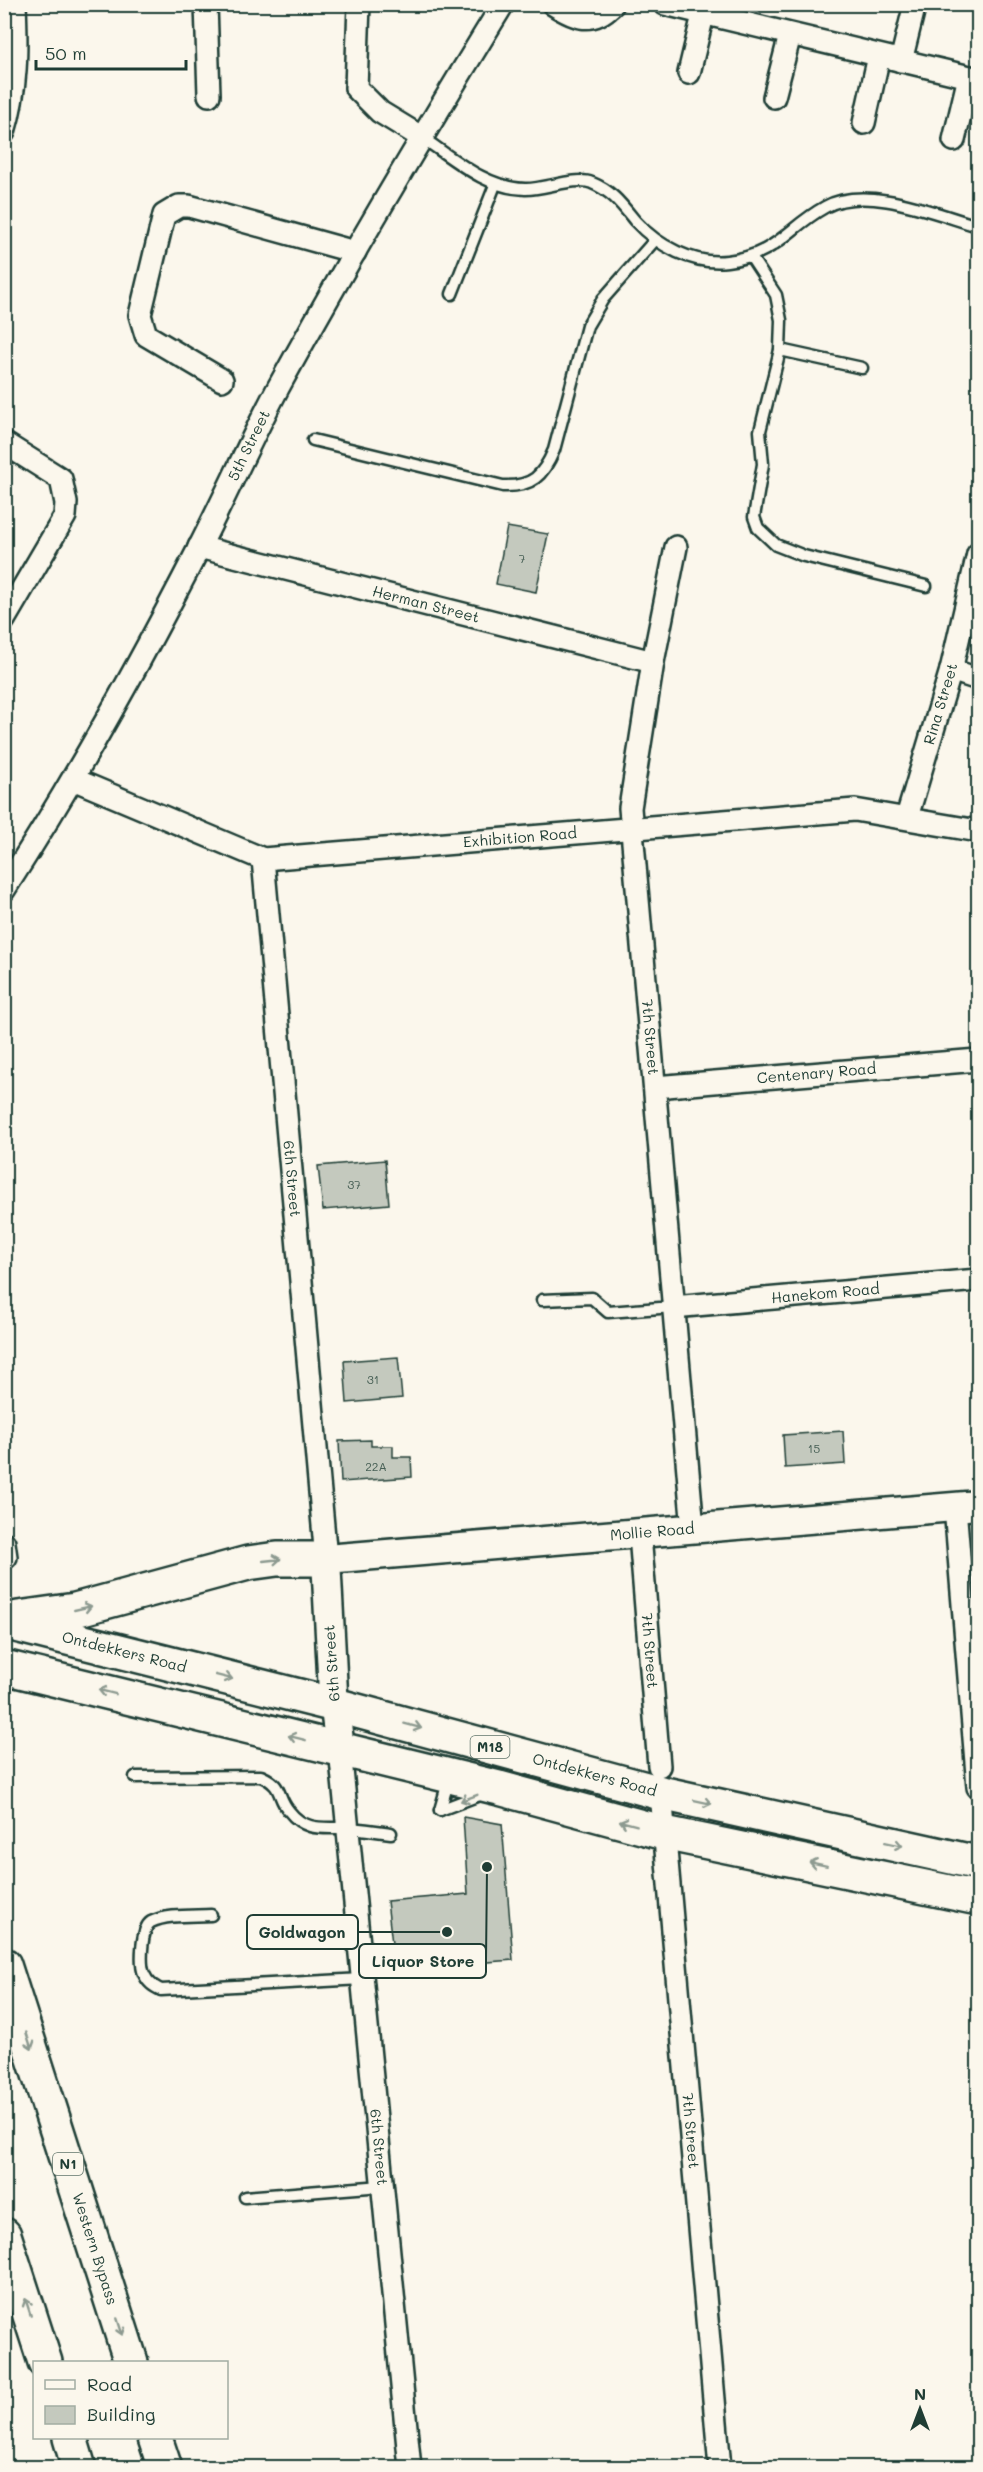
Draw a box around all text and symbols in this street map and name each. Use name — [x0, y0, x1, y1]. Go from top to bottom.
scale bar — [36, 33, 186, 71]
text: 50 m — [45, 41, 87, 65]
street label: 5th Street — [223, 406, 274, 484]
house number: 7 — [519, 550, 526, 566]
street label: Herman Street — [370, 580, 482, 627]
street label: Rina Street — [918, 661, 961, 747]
street label: Exhibition Road — [462, 822, 578, 851]
street label: 7th Street — [638, 998, 664, 1076]
street label: Centenary Road — [756, 1058, 877, 1087]
street label: 6th Street — [279, 1140, 306, 1218]
house number: 37 — [347, 1176, 361, 1192]
street label: Hanekom Road — [770, 1278, 880, 1307]
house number: 31 — [367, 1371, 379, 1387]
house number: 15 — [808, 1440, 820, 1456]
house number: 22A — [365, 1458, 387, 1474]
street label: Mollie Road — [609, 1518, 695, 1544]
one-way arrow — [261, 1554, 281, 1565]
one-way arrow — [73, 1602, 92, 1614]
street label: 7th Street — [637, 1612, 664, 1689]
street label: 6th Street — [318, 1624, 344, 1702]
street label: Ontdekkers Road — [60, 1626, 189, 1676]
one-way arrow — [214, 1672, 233, 1684]
one-way arrow — [98, 1686, 117, 1698]
one-way arrow — [403, 1721, 422, 1733]
one-way arrow — [287, 1732, 306, 1744]
road number: M18 — [470, 1736, 510, 1758]
street label: Ontdekkers Road — [530, 1748, 659, 1800]
one-way arrow — [460, 1794, 479, 1805]
one-way arrow — [693, 1797, 712, 1809]
one-way arrow — [619, 1817, 638, 1828]
one-way arrow — [883, 1839, 903, 1850]
one-way arrow — [809, 1858, 828, 1870]
callout: Goldwagon — [247, 1915, 358, 1949]
text: Goldwagon — [258, 1921, 346, 1942]
callout: Liquor Store — [359, 1944, 486, 1978]
text: Liquor Store — [372, 1950, 474, 1971]
one-way arrow — [24, 2031, 35, 2050]
street label: 7th Street — [678, 2092, 705, 2169]
street label: 6th Street — [366, 2108, 393, 2186]
road number: N1 — [53, 2153, 83, 2175]
street label: Western Bypass — [68, 2190, 123, 2307]
one-way arrow — [21, 2298, 32, 2317]
one-way arrow — [115, 2317, 126, 2336]
legend — [33, 2361, 228, 2439]
text: Road — [87, 2372, 132, 2396]
north arrow — [890, 2379, 950, 2439]
text: N — [914, 2383, 926, 2404]
text: Building — [87, 2402, 155, 2426]

